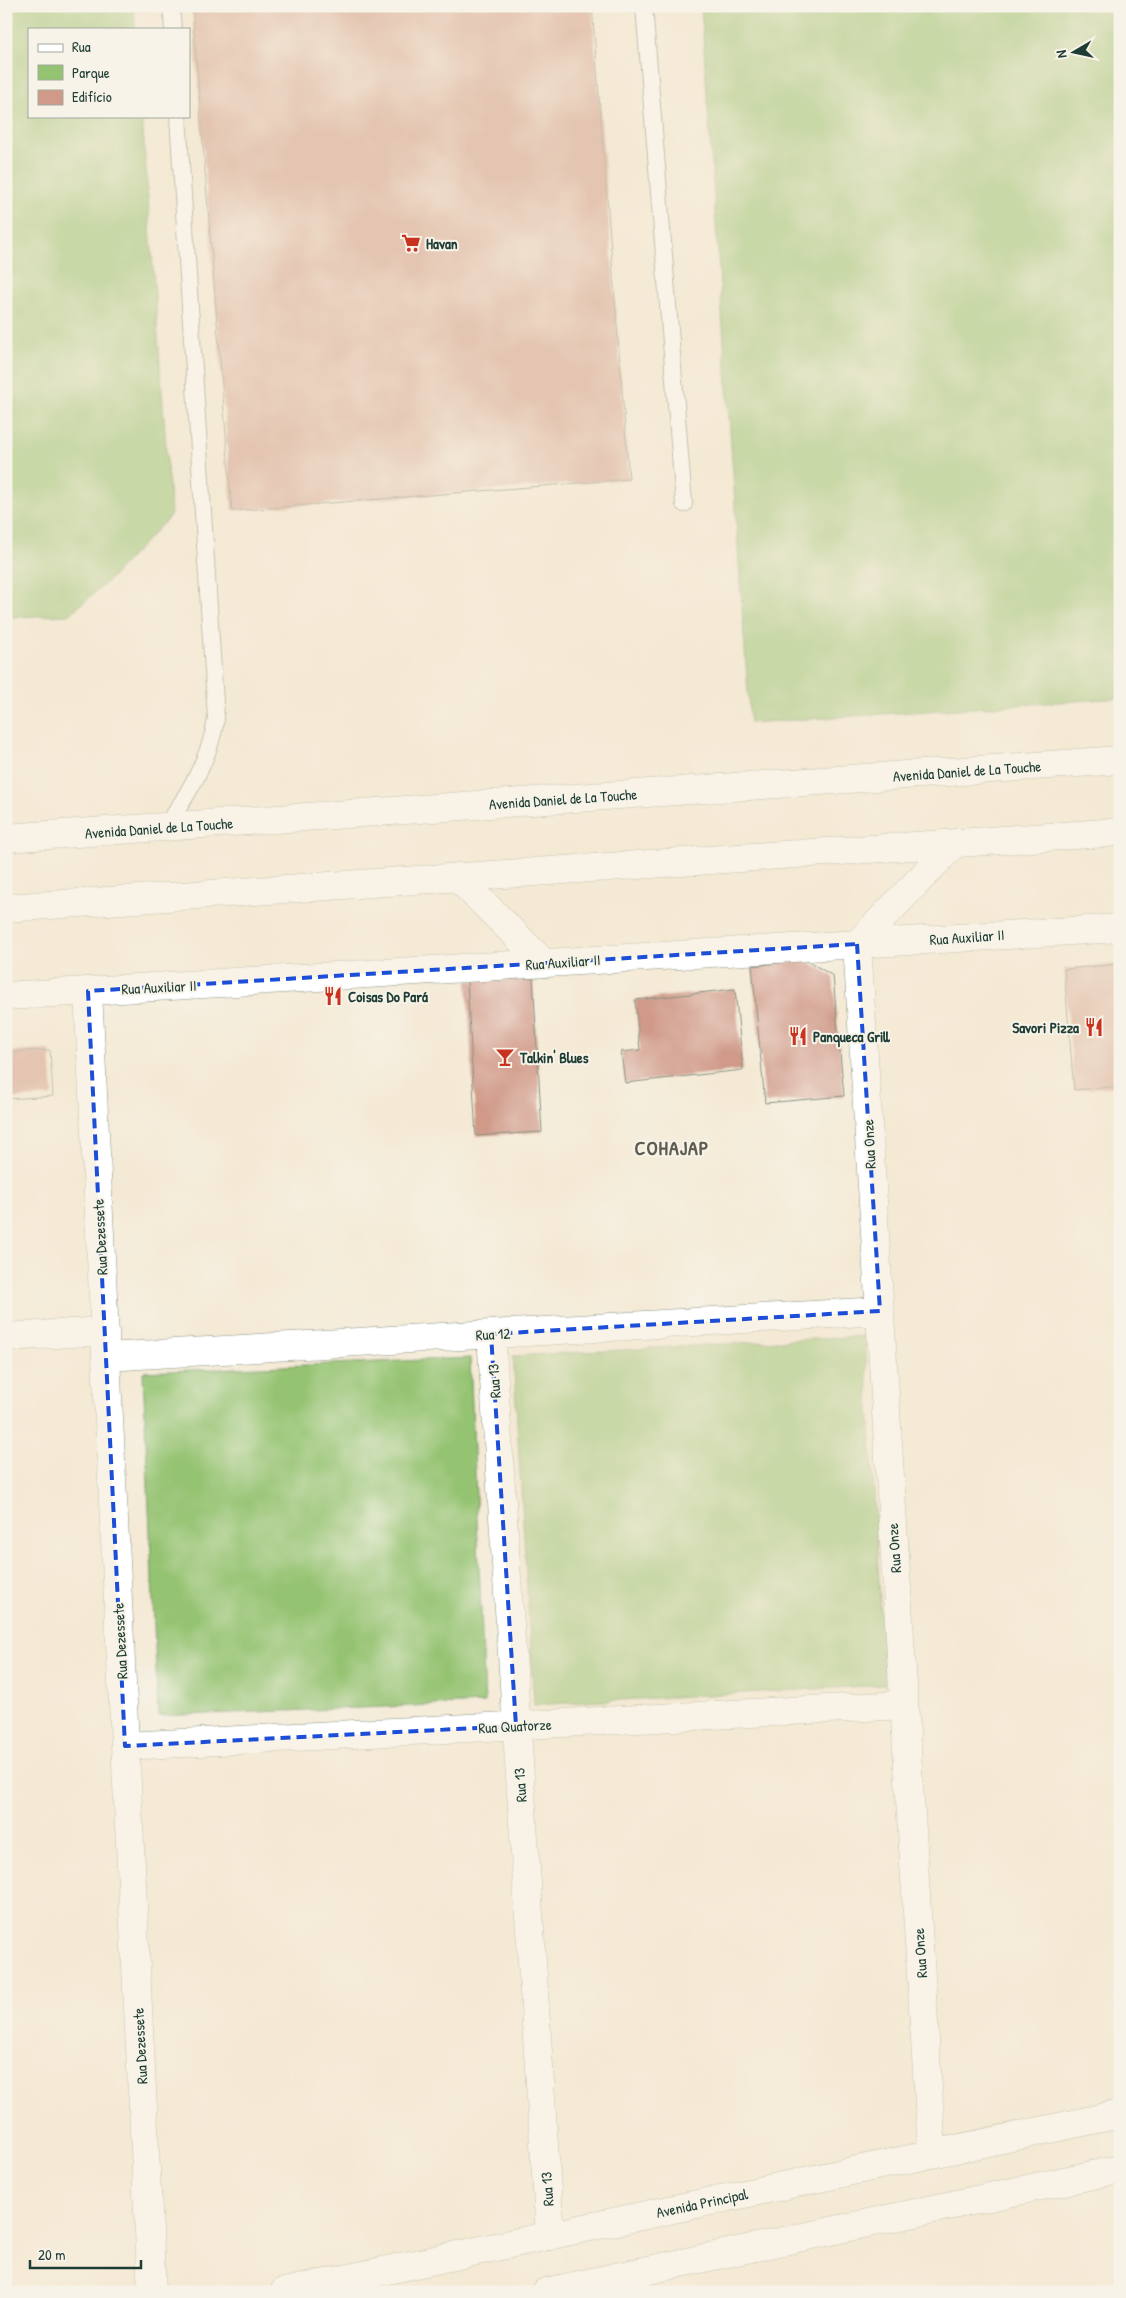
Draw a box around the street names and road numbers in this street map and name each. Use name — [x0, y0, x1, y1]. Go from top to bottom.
street label: Avenida Daniel de La Touche — [892, 755, 1042, 787]
street label: Avenida Daniel de La Touche — [488, 783, 638, 815]
street label: Avenida Daniel de La Touche — [84, 812, 234, 844]
street label: Rua Auxiliar II — [929, 924, 1005, 950]
street label: Rua Auxiliar II — [525, 949, 601, 975]
street label: Rua Auxiliar II — [121, 975, 197, 999]
street label: Rua Onze — [857, 1119, 881, 1169]
street label: Rua Dezessete — [88, 1198, 112, 1276]
street label: Rua 12 — [475, 1323, 511, 1345]
street label: Rua 13 — [482, 1363, 506, 1399]
street label: Rua Onze — [882, 1522, 906, 1574]
street label: Rua Dezessete — [108, 1602, 132, 1680]
street label: Rua Quatorze — [478, 1714, 552, 1738]
street label: Rua 13 — [508, 1767, 532, 1803]
street label: Rua Onze — [908, 1927, 932, 1979]
street label: Rua Dezessete — [128, 2007, 152, 2085]
street label: Rua 13 — [535, 2171, 559, 2207]
street label: Avenida Principal — [654, 2183, 750, 2223]

